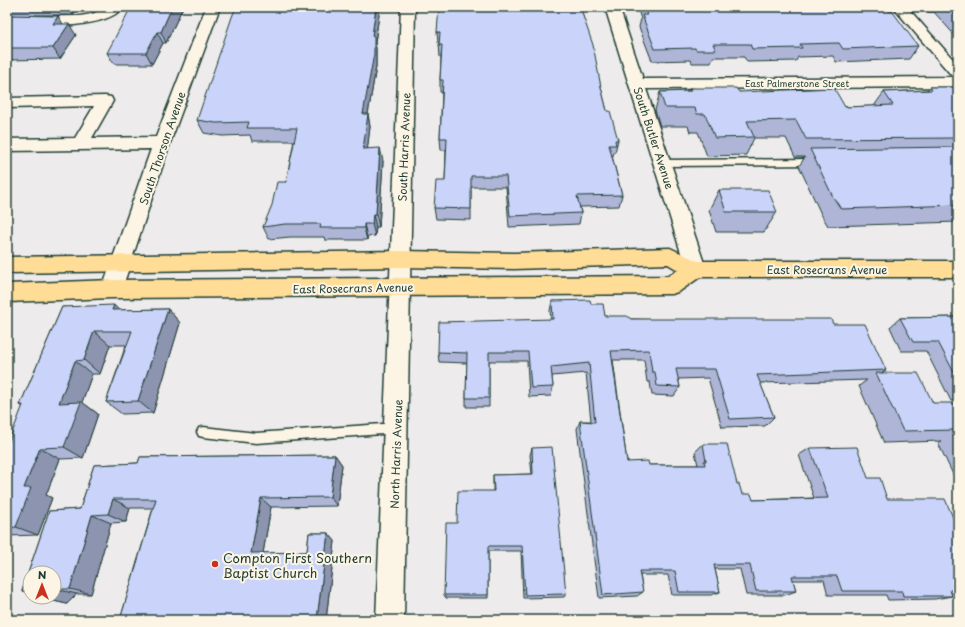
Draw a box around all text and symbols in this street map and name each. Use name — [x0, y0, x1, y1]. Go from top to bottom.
street label: East Palmerstone Street — [745, 76, 849, 90]
street label: South Butler Avenue — [629, 85, 679, 191]
street label: South Thorson Avenue — [135, 89, 189, 207]
street label: South Harris Avenue — [394, 92, 414, 202]
street label: East Rosecrans Avenue — [767, 261, 887, 278]
street label: East Rosecrans Avenue — [293, 278, 413, 298]
street label: North Harris Avenue — [386, 399, 406, 509]
place label: Compton First Southern Baptist Church — [223, 548, 372, 582]
marker: Compton First Southern Baptist Church — [210, 559, 220, 569]
north arrow — [22, 565, 62, 605]
text: N — [38, 566, 47, 583]

